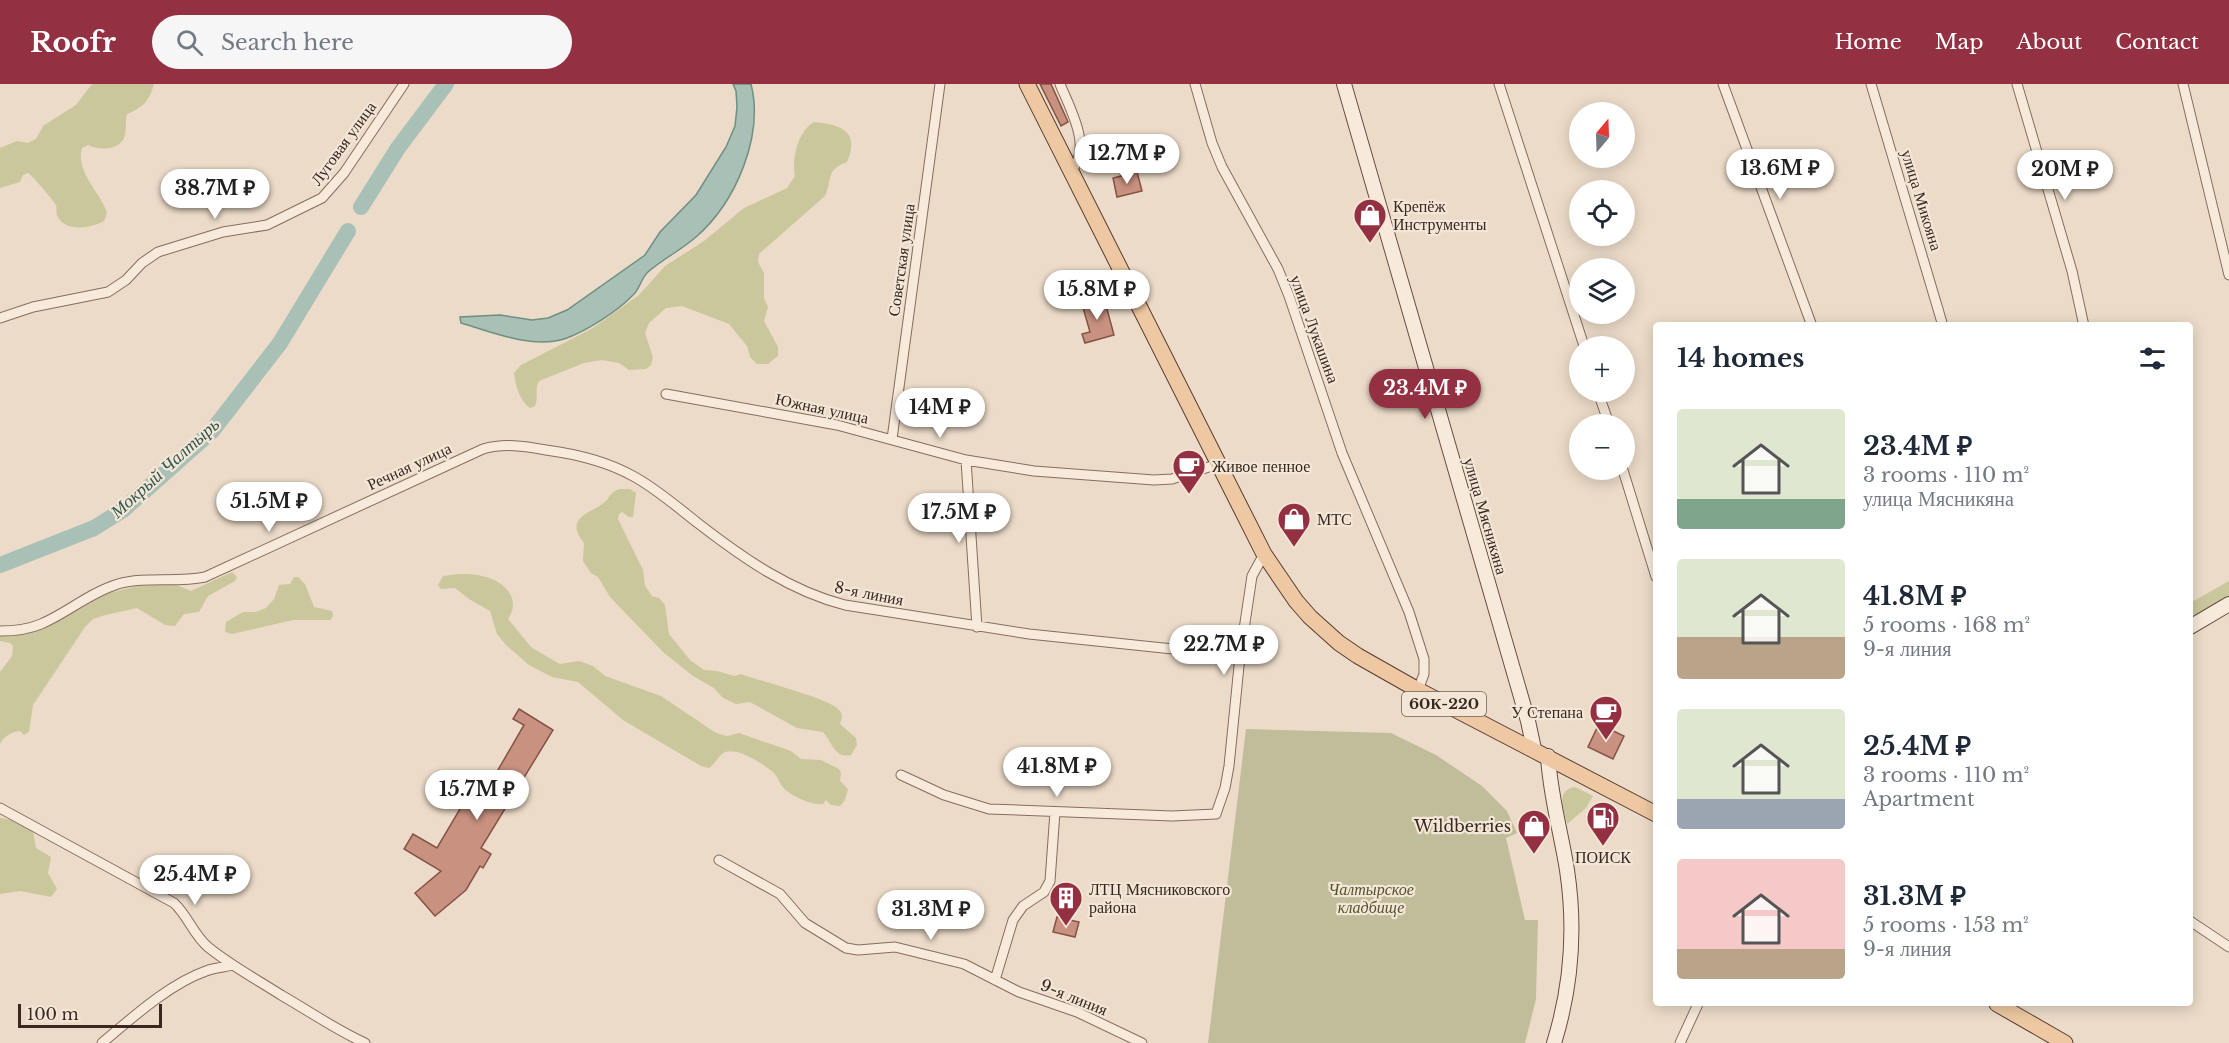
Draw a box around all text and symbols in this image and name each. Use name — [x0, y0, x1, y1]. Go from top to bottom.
search box — [152, 15, 572, 69]
text: Roofr — [30, 25, 116, 60]
icon: search — [173, 26, 206, 59]
text: Search here — [221, 29, 354, 56]
text: Home — [1835, 29, 1902, 55]
text: Map — [1935, 29, 1983, 55]
text: About — [2016, 29, 2082, 55]
text: Contact — [2115, 29, 2199, 55]
street label: Луговая улица — [306, 97, 380, 189]
north arrow — [1569, 102, 1635, 168]
map controls — [1569, 102, 1635, 480]
pin: 12.7M ₽ — [1072, 134, 1182, 185]
text: 12.7M ₽ — [1088, 141, 1166, 165]
street label: улица Микояна — [1897, 147, 1947, 253]
pin: 13.6M ₽ — [1725, 149, 1835, 200]
pin: 20M ₽ — [2023, 150, 2107, 201]
text: 13.6M ₽ — [1740, 156, 1820, 180]
text: 20M ₽ — [2031, 157, 2099, 181]
pin: 38.7M ₽ — [160, 169, 270, 220]
text: 38.7M ₽ — [175, 176, 255, 200]
button: locate — [1569, 180, 1635, 246]
place label: Крепёж Инструменты — [1393, 196, 1487, 234]
shop icon: Крепёж Инструменты — [1352, 197, 1388, 244]
street label: Советская улица — [883, 202, 919, 318]
button: layers — [1569, 258, 1635, 324]
pin: 15.8M ₽ — [1042, 270, 1152, 321]
street label: улица Лукашина — [1286, 272, 1344, 386]
text: 15.8M ₽ — [1058, 277, 1136, 301]
button: + — [1569, 336, 1635, 402]
text: 14 homes — [1677, 342, 1804, 374]
icon: filters — [2136, 342, 2169, 375]
pin: 23.4M ₽ — [1370, 369, 1480, 420]
text: 23.4M ₽ — [1383, 376, 1467, 400]
street label: Южная улица — [774, 388, 870, 428]
pin: 14M ₽ — [898, 388, 982, 439]
text: 14M ₽ — [909, 395, 971, 419]
water label: Мокрый Чалтырь — [105, 413, 224, 523]
button: − — [1569, 414, 1635, 480]
text: 23.4M ₽ — [1863, 430, 1972, 462]
icon: home — [1725, 433, 1797, 505]
street label: Речная улица — [364, 438, 454, 494]
cafe icon: Живое пенное — [1171, 448, 1207, 495]
street label: улица Мясникяна — [1460, 455, 1512, 577]
place label: Живое пенное — [1212, 456, 1310, 476]
text: 3 rooms · 110 m² — [1863, 463, 2029, 487]
pin: 51.5M ₽ — [214, 482, 324, 533]
text: улица Мясникяна — [1863, 487, 2014, 511]
text: 51.5M ₽ — [230, 489, 308, 513]
pin: 17.5M ₽ — [904, 493, 1014, 544]
text: 17.5M ₽ — [922, 500, 996, 524]
shop icon: МТС — [1276, 501, 1312, 548]
place label: МТС — [1317, 509, 1352, 529]
street label: 8-я линия — [833, 576, 906, 610]
text: 41.8M ₽ — [1863, 580, 1967, 612]
icon: home — [1725, 583, 1797, 655]
text: 5 rooms · 168 m² — [1863, 613, 2030, 637]
pin: 22.7M ₽ — [1169, 625, 1279, 676]
text: 22.7M ₽ — [1183, 632, 1265, 656]
text: 9-я линия — [1863, 637, 1951, 661]
road number: 60К-220 — [1402, 692, 1486, 716]
cafe icon: У Степана — [1588, 694, 1624, 741]
place label: У Степана — [1511, 702, 1583, 722]
text: 25.4M ₽ — [1863, 730, 1971, 762]
icon: home — [1725, 733, 1797, 805]
pin: 41.8M ₽ — [1002, 747, 1112, 798]
text: 41.8M ₽ — [1017, 754, 1097, 778]
text: 3 rooms · 110 m² — [1863, 763, 2029, 787]
pin: 15.7M ₽ — [422, 770, 532, 821]
text: 15.7M ₽ — [439, 777, 515, 801]
text: Apartment — [1863, 787, 1974, 811]
fuel station icon: ПОИСК — [1585, 800, 1621, 847]
shop icon: Wildberries — [1516, 808, 1552, 855]
place label: Wildberries — [1413, 816, 1511, 836]
place label: ПОИСК — [1575, 847, 1631, 867]
pin: 25.4M ₽ — [140, 855, 250, 906]
text: 25.4M ₽ — [153, 862, 237, 886]
place label: ЛТЦ Мясниковского района — [1089, 879, 1230, 917]
park label: Чалтырское кладбище — [1328, 879, 1414, 917]
building icon: ЛТЦ Мясниковского района — [1048, 880, 1084, 927]
text: 31.3M ₽ — [1863, 880, 1966, 912]
icon: home — [1725, 883, 1797, 955]
pin: 31.3M ₽ — [876, 890, 986, 941]
text: 31.3M ₽ — [891, 897, 971, 921]
text: 5 rooms · 153 m² — [1863, 913, 2029, 937]
text: 9-я линия — [1863, 937, 1951, 961]
street label: 9-я линия — [1037, 974, 1111, 1020]
scale bar — [18, 1001, 162, 1028]
text: 100 m — [27, 1004, 79, 1024]

